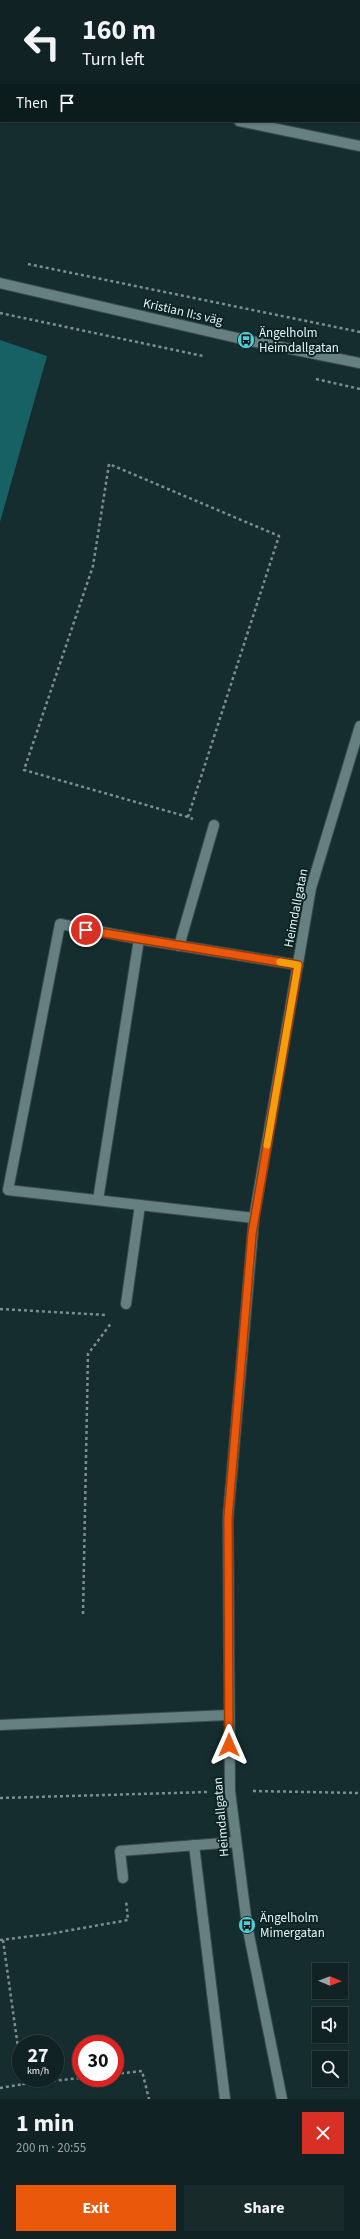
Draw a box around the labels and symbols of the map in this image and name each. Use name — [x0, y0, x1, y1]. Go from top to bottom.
street label: Kristian II:s väg — [141, 294, 225, 330]
place label: Ängelholm Heimdallgatan — [259, 324, 339, 357]
bus stop icon: Ängelholm Heimdallgatan — [236, 330, 256, 350]
street label: Heimdallgatan — [280, 867, 312, 949]
pin — [69, 913, 103, 947]
position arrow — [208, 1724, 250, 1766]
street label: Heimdallgatan — [209, 1776, 233, 1858]
place label: Ängelholm Mimergatan — [260, 1909, 325, 1942]
bus stop icon: Ängelholm Mimergatan — [237, 1915, 257, 1935]
north arrow — [312, 1963, 348, 1999]
speed limit sign: 30 — [72, 2035, 124, 2087]

